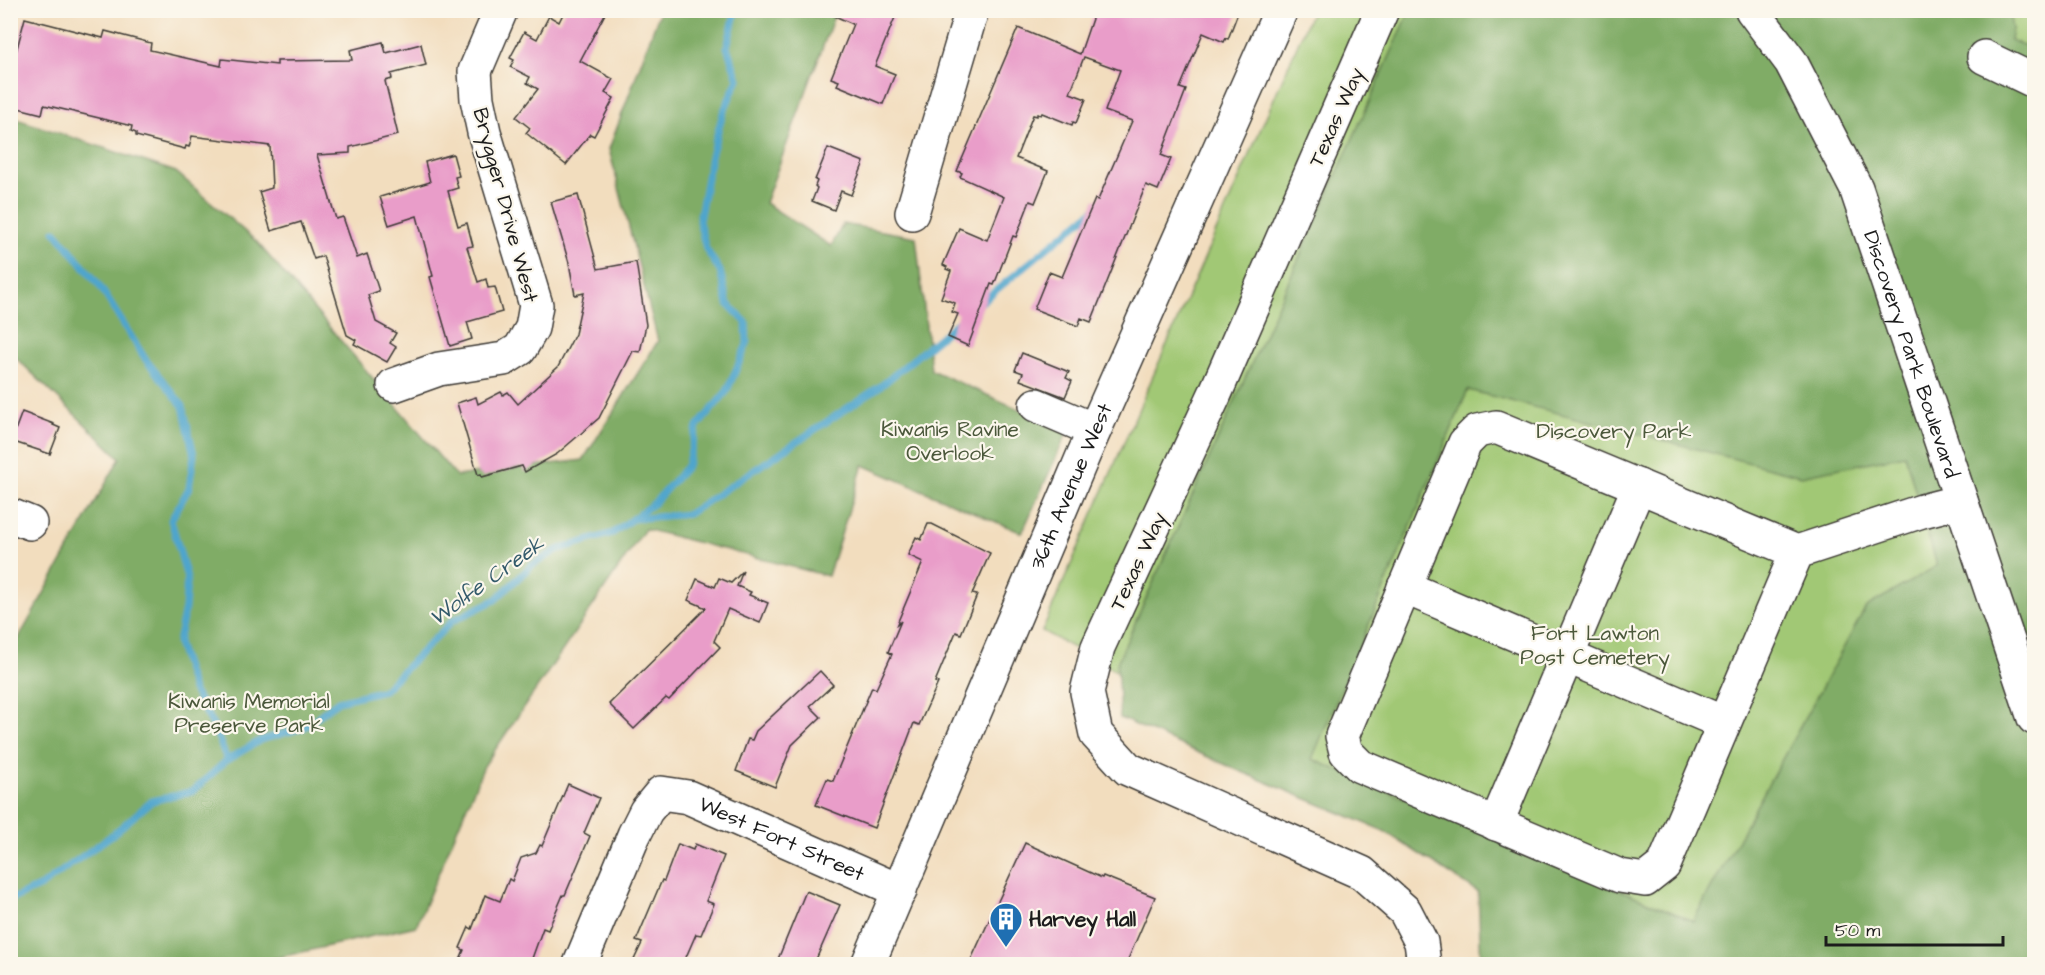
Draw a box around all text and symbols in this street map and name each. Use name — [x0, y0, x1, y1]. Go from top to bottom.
street label: Texas Way — [1302, 62, 1373, 172]
street label: Brygger Drive West — [464, 105, 546, 307]
street label: Discovery Park Boulevard — [1856, 227, 1966, 482]
street label: 36th Avenue West — [1023, 398, 1120, 574]
park label: Kiwanis Ravine Overlook — [881, 415, 1019, 468]
park label: Discovery Park — [1537, 417, 1691, 448]
street label: Texas Way — [1103, 507, 1176, 616]
water label: Wolfe Creek — [423, 529, 551, 634]
park label: Fort Lawton Post Cemetery — [1520, 619, 1670, 674]
park label: Kiwanis Memorial Preserve Park — [168, 687, 330, 740]
street label: West Fort Street — [694, 790, 869, 889]
building icon: Harvey Hall — [988, 901, 1024, 948]
place label: Harvey Hall — [1029, 905, 1137, 937]
scale bar — [1826, 909, 2003, 947]
text: 50 m — [1835, 918, 1880, 943]

